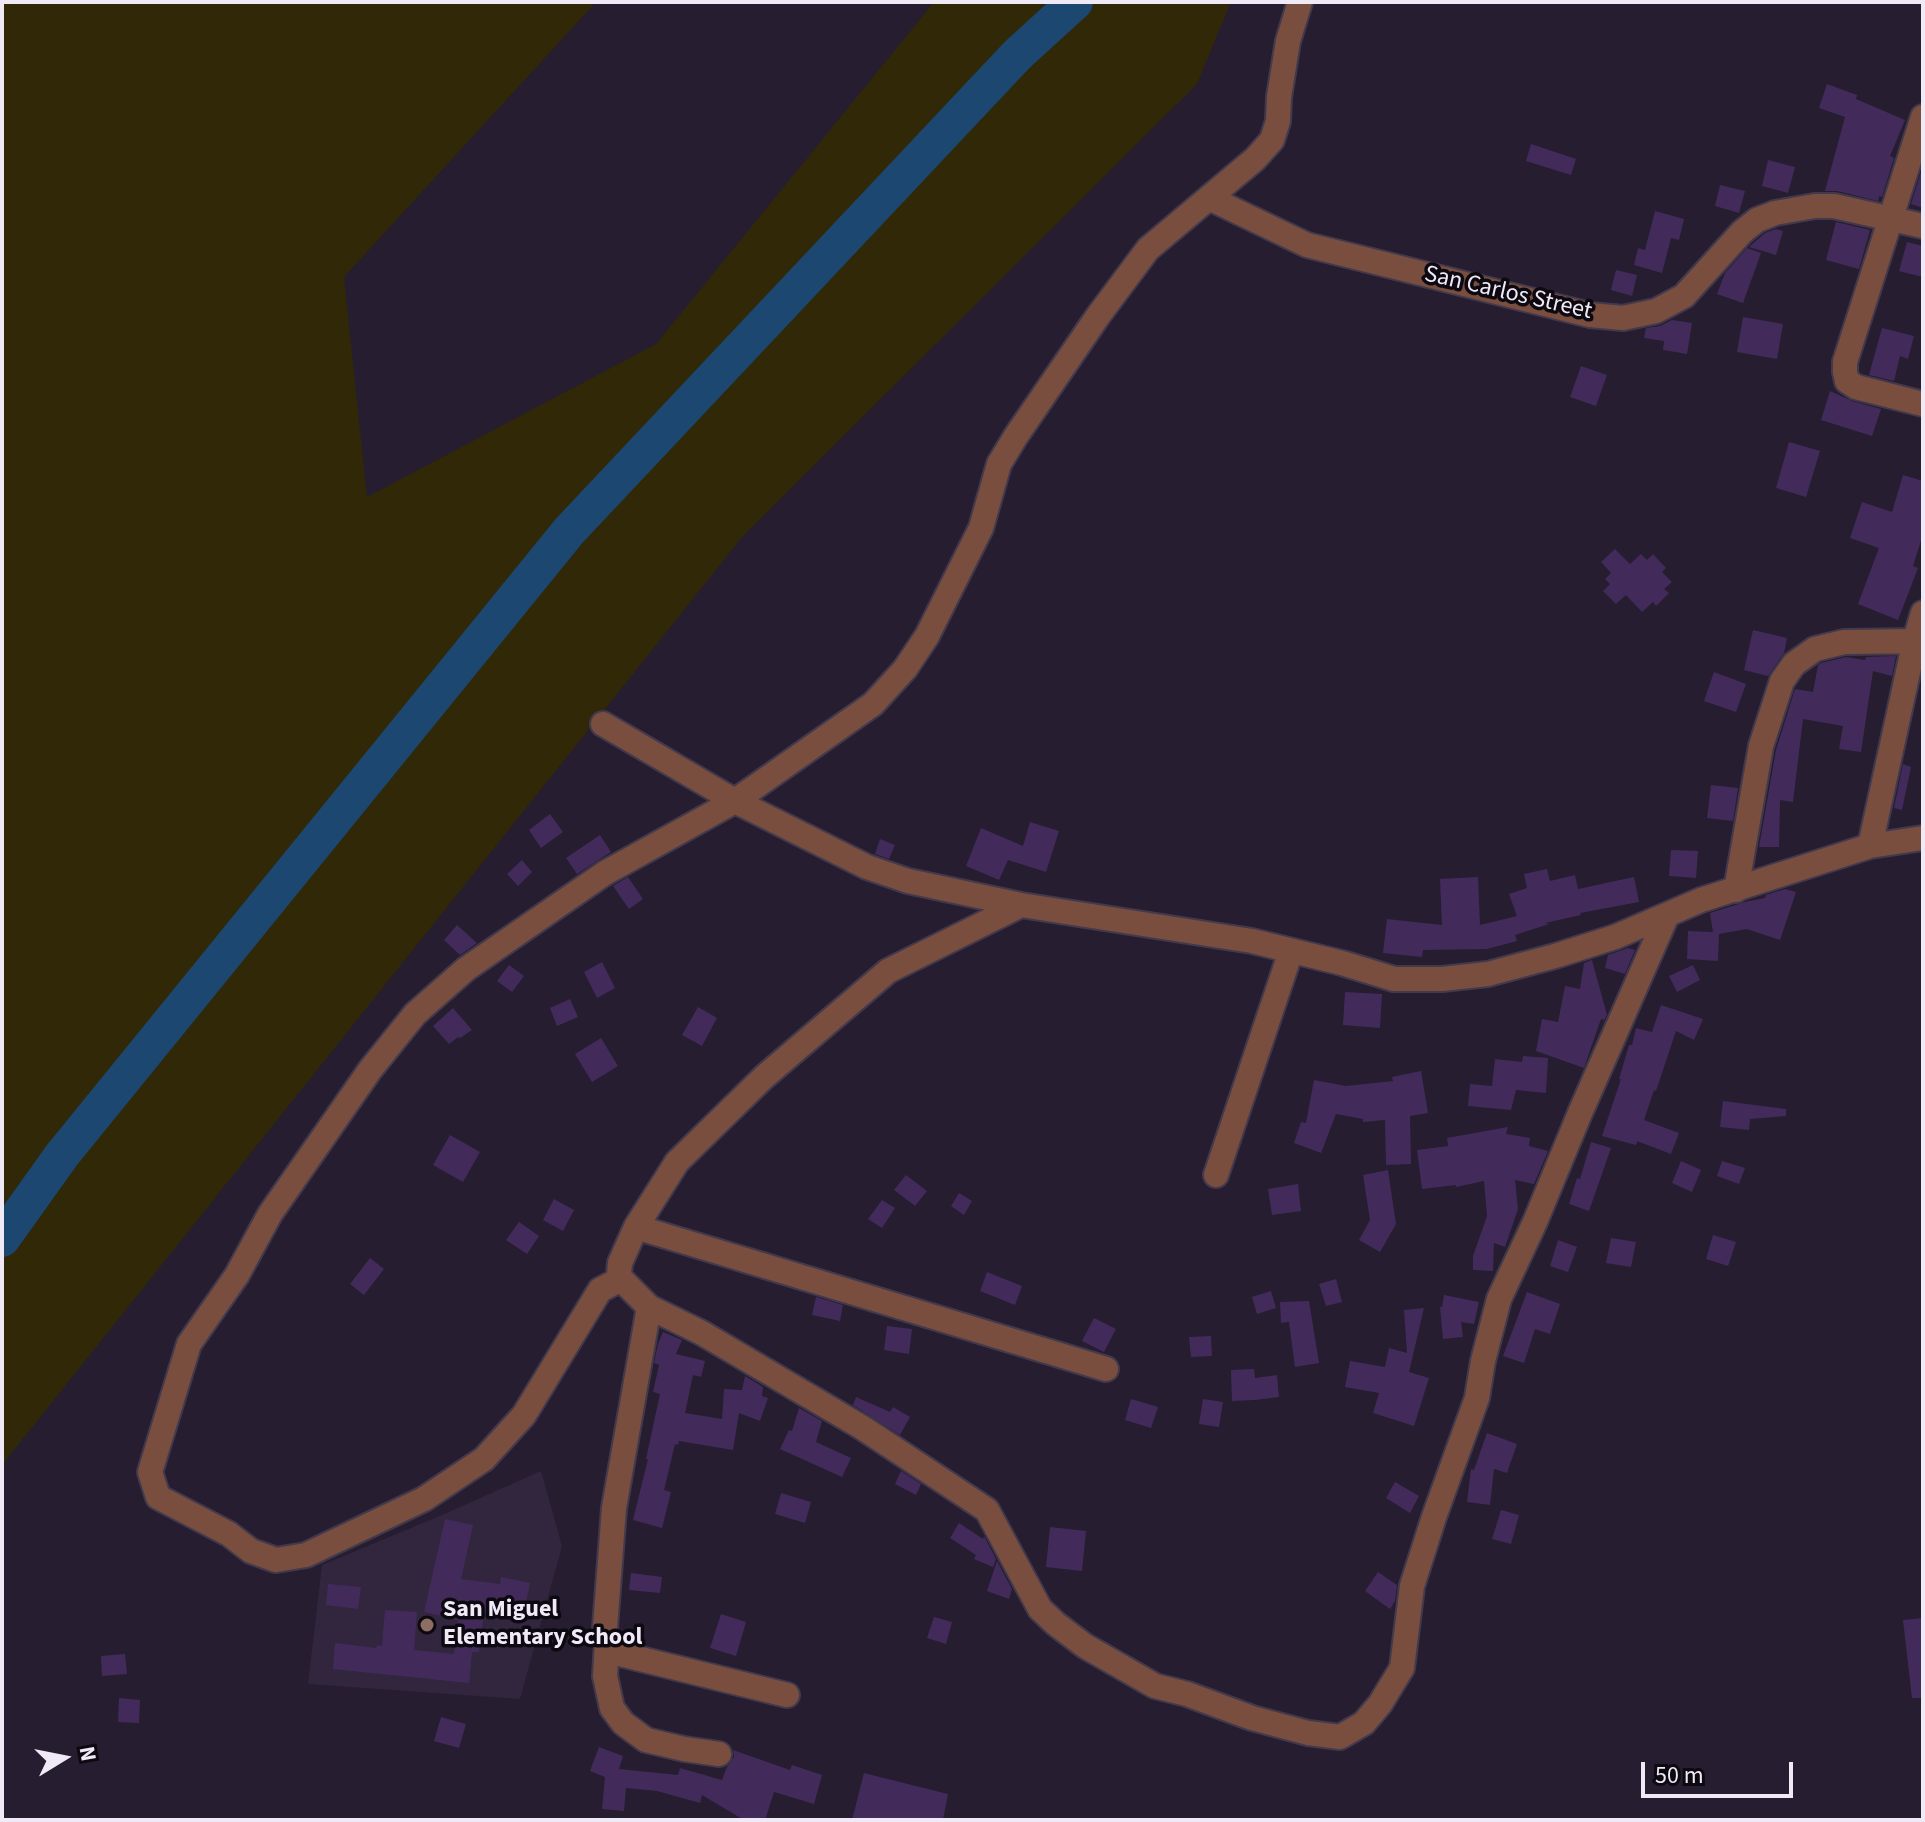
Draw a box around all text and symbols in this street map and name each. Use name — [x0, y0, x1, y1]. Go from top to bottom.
street label: San Carlos Street — [1421, 261, 1595, 327]
place label: San Miguel Elementary School — [443, 1597, 642, 1653]
marker: San Miguel Elementary School — [418, 1616, 436, 1634]
north arrow — [24, 1718, 104, 1798]
text: N — [71, 1744, 105, 1764]
scale bar — [1645, 1746, 1797, 1796]
text: 50 m — [1655, 1758, 1704, 1793]

